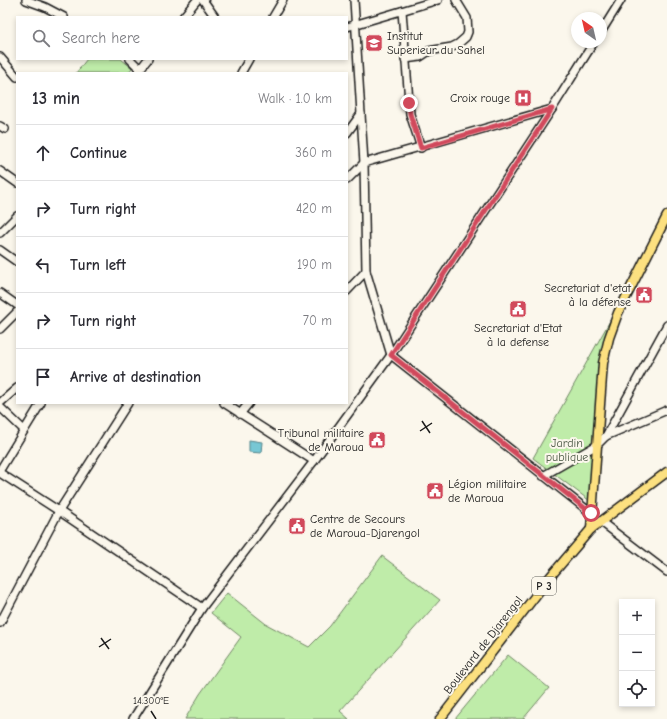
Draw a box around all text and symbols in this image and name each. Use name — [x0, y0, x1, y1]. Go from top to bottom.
north arrow — [571, 12, 607, 48]
search box — [16, 16, 348, 60]
icon: search — [30, 27, 52, 49]
text: Search here — [62, 29, 140, 47]
place label: Institut Superieur du Sahel — [387, 29, 485, 57]
school or university icon: Institut Superieur du Sahel — [364, 33, 384, 53]
hospital icon: Croix rouge — [513, 88, 533, 108]
text: 13 min — [32, 89, 80, 108]
text: Walk · 1.0 km — [258, 91, 332, 106]
place label: Croix rouge — [450, 91, 510, 105]
route end — [400, 94, 418, 112]
icon: ahead — [32, 142, 54, 164]
text: Continue — [70, 144, 127, 162]
text: 360 m — [295, 145, 332, 160]
icon: right — [32, 198, 54, 220]
text: Turn right — [70, 200, 136, 218]
text: 420 m — [296, 201, 332, 216]
icon: left — [32, 254, 54, 276]
text: Turn left — [70, 256, 126, 274]
text: 190 m — [297, 257, 332, 272]
place label: Secretariat d'etat à la défense — [544, 281, 632, 309]
public building icon: Secretariat d'etat à la défense — [634, 285, 654, 305]
public building icon: Secretariat d'Etat à la defense — [508, 299, 528, 319]
icon: right — [32, 310, 54, 332]
text: Turn right — [70, 312, 136, 330]
text: 70 m — [303, 313, 332, 328]
place label: Secretariat d'Etat à la defense — [474, 321, 563, 349]
icon: arrive — [32, 366, 54, 388]
text: Arrive at destination — [70, 368, 201, 386]
place label: Tribunal militaire de Maroua — [278, 426, 364, 454]
public building icon: Tribunal militaire de Maroua — [367, 430, 387, 450]
park label: Jardin publique — [546, 436, 588, 464]
place label: Légion militaire de Maroua — [448, 477, 526, 505]
public building icon: Légion militaire de Maroua — [425, 481, 445, 501]
route start — [582, 504, 600, 522]
place label: Centre de Secours de Maroua-Djarengol — [310, 512, 420, 540]
public building icon: Centre de Secours de Maroua-Djarengol — [287, 516, 307, 536]
road number: P 3 — [532, 577, 556, 595]
street label: Boulevard de Djarengol — [441, 593, 525, 697]
map controls — [619, 599, 655, 707]
button: + — [619, 599, 655, 635]
button: − — [619, 635, 655, 671]
button: locate — [619, 671, 655, 707]
text: 14.300°E — [133, 695, 169, 707]

